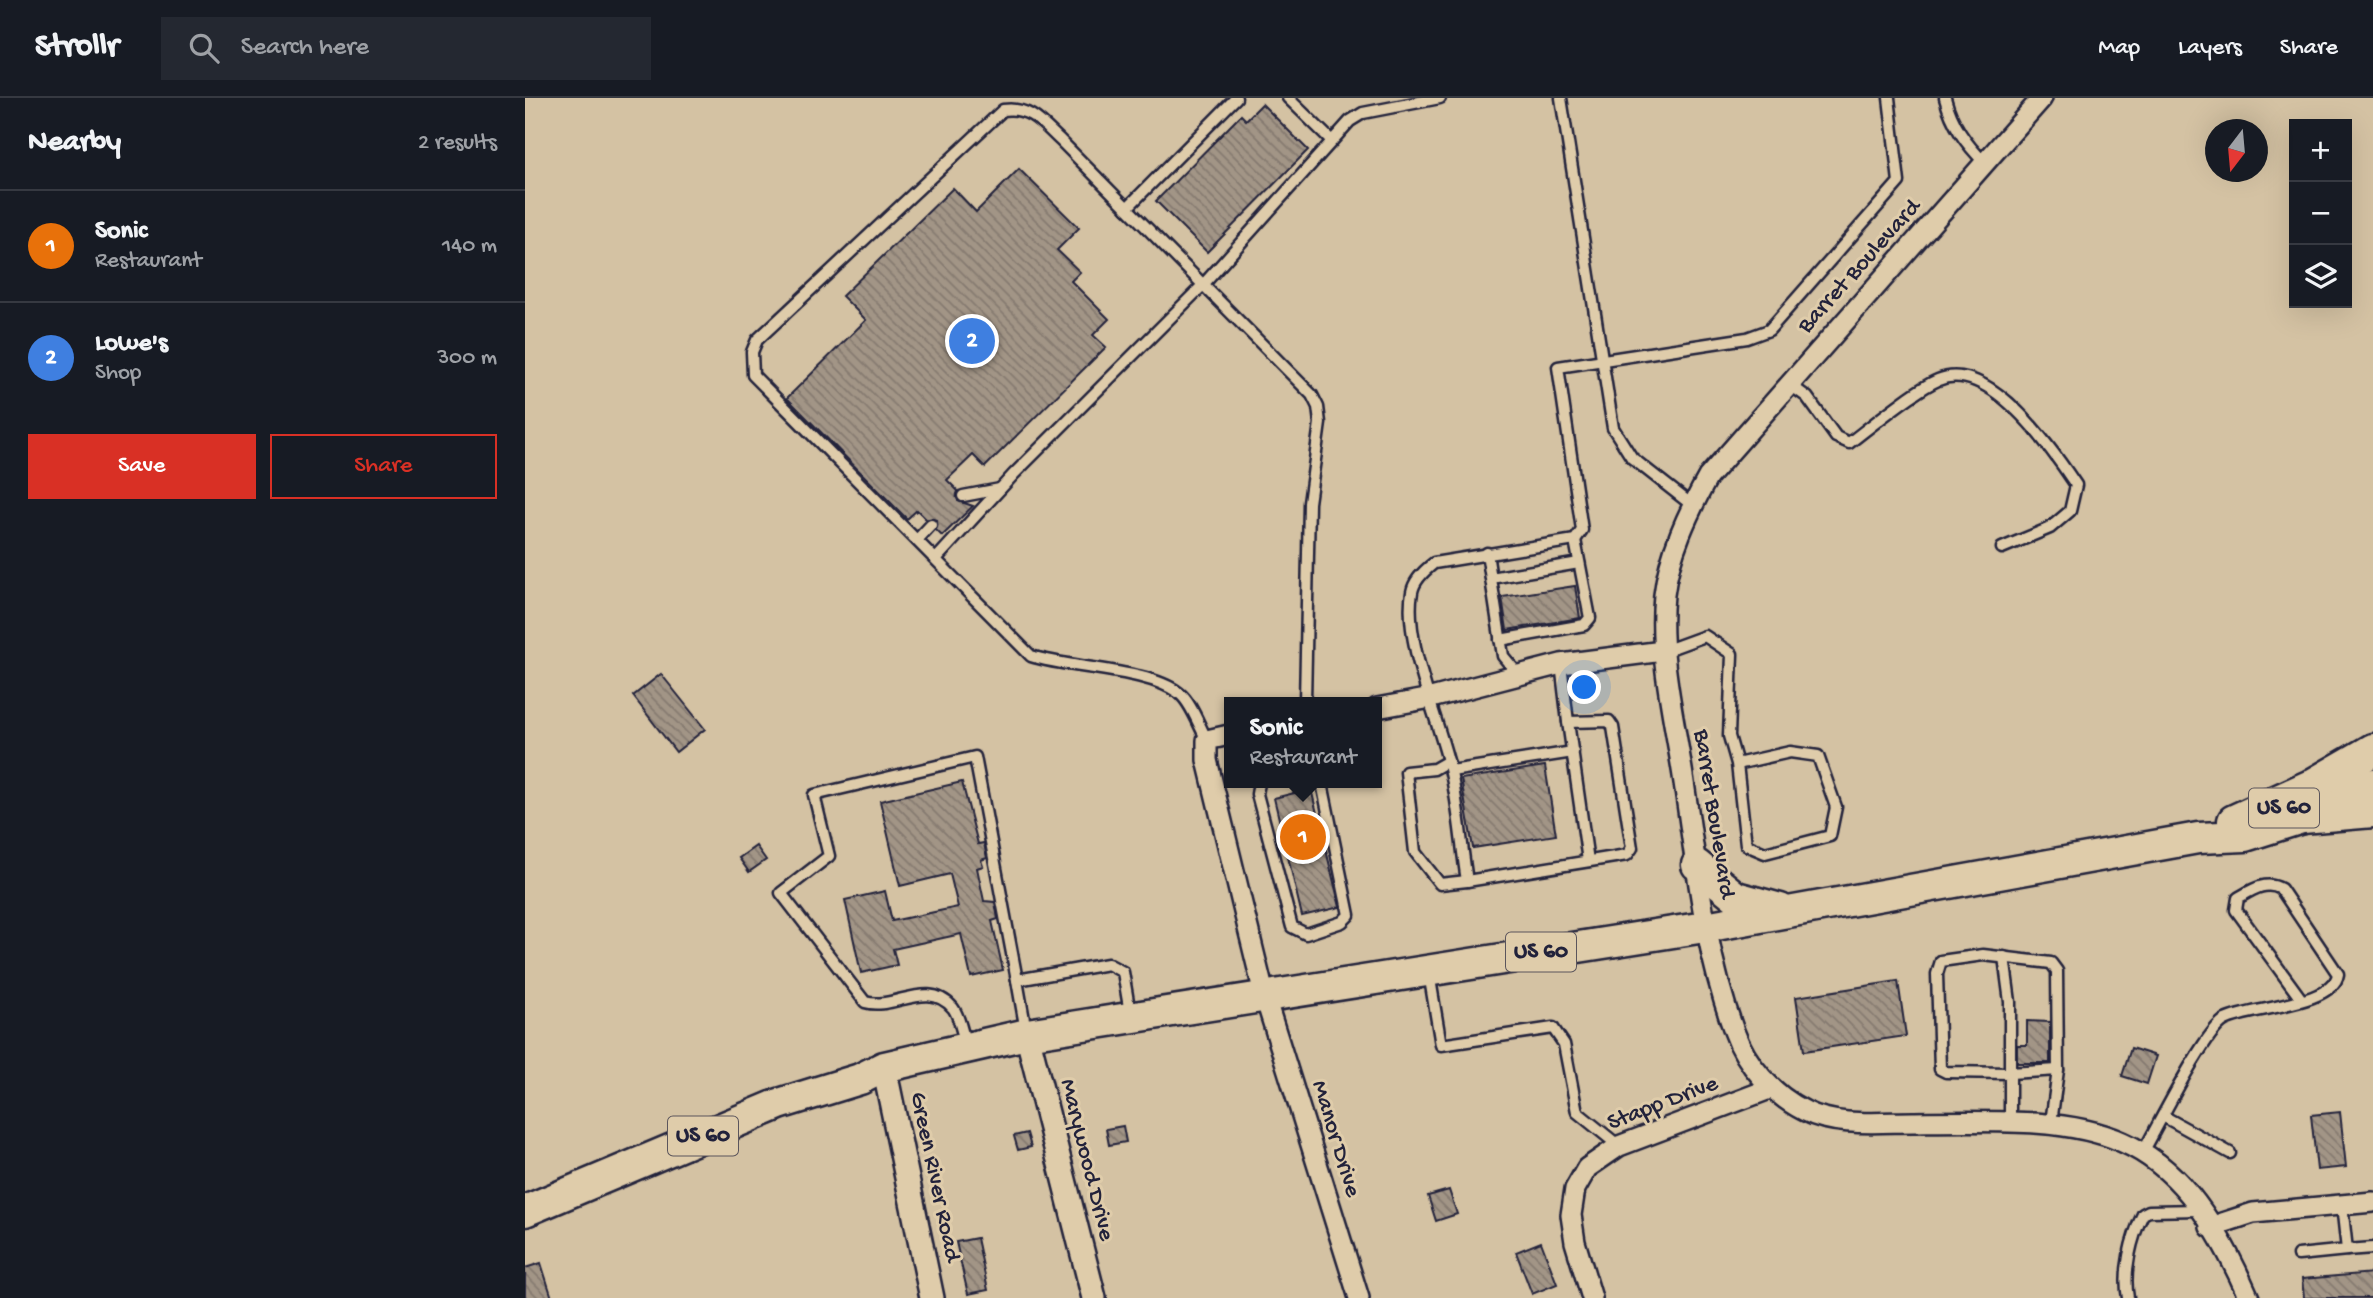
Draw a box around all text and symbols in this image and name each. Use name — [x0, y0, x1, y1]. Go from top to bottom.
search box — [161, 17, 651, 80]
text: Strollr — [35, 29, 119, 67]
icon: search — [185, 29, 223, 67]
text: Search here — [241, 33, 369, 64]
text: Map — [2098, 34, 2140, 63]
text: Layers — [2178, 34, 2242, 63]
text: Share — [2280, 34, 2338, 63]
north arrow — [2205, 119, 2268, 182]
map controls — [2289, 119, 2352, 308]
button: + — [2289, 119, 2352, 182]
text: Nearby — [28, 126, 121, 161]
text: 2 results — [418, 130, 497, 157]
button: − — [2289, 182, 2352, 245]
street label: Barret Boulevard — [1791, 192, 1929, 341]
text: Sonic — [95, 217, 147, 248]
text: 1 — [46, 233, 56, 260]
text: 140 m — [442, 233, 497, 260]
button: layers — [2289, 245, 2352, 308]
text: Restaurant — [95, 248, 202, 275]
pin: 2 — [949, 315, 995, 367]
text: Lowe's — [95, 329, 168, 360]
text: 2 — [45, 345, 57, 372]
text: 300 m — [437, 345, 497, 372]
text: Shop — [95, 360, 141, 387]
button: Save — [28, 434, 256, 499]
button: Share — [270, 434, 497, 499]
your location — [1567, 670, 1601, 704]
popup — [1224, 697, 1382, 788]
text: Sonic — [1250, 714, 1302, 745]
street label: Barret Boulevard — [1685, 727, 1741, 902]
text: Restaurant — [1250, 745, 1356, 772]
road number: US 60 — [2249, 788, 2319, 828]
pin: 1 — [1280, 811, 1326, 863]
road number: US 60 — [1506, 932, 1576, 972]
street label: Stapp Drive — [1604, 1069, 1723, 1138]
street label: Marywood Drive — [1052, 1076, 1120, 1245]
street label: Manor Drive — [1304, 1077, 1367, 1201]
street label: Green River Road — [902, 1089, 967, 1266]
road number: US 60 — [668, 1116, 738, 1156]

